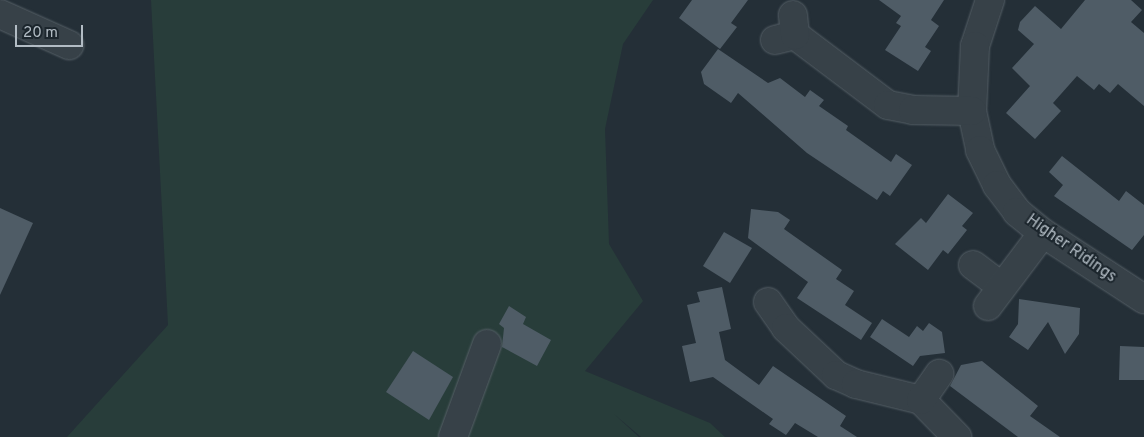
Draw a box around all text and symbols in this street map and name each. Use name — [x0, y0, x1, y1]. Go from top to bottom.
scale bar — [18, 15, 85, 47]
text: 20 m — [23, 24, 58, 43]
street label: Higher Ridings — [1022, 211, 1120, 287]

